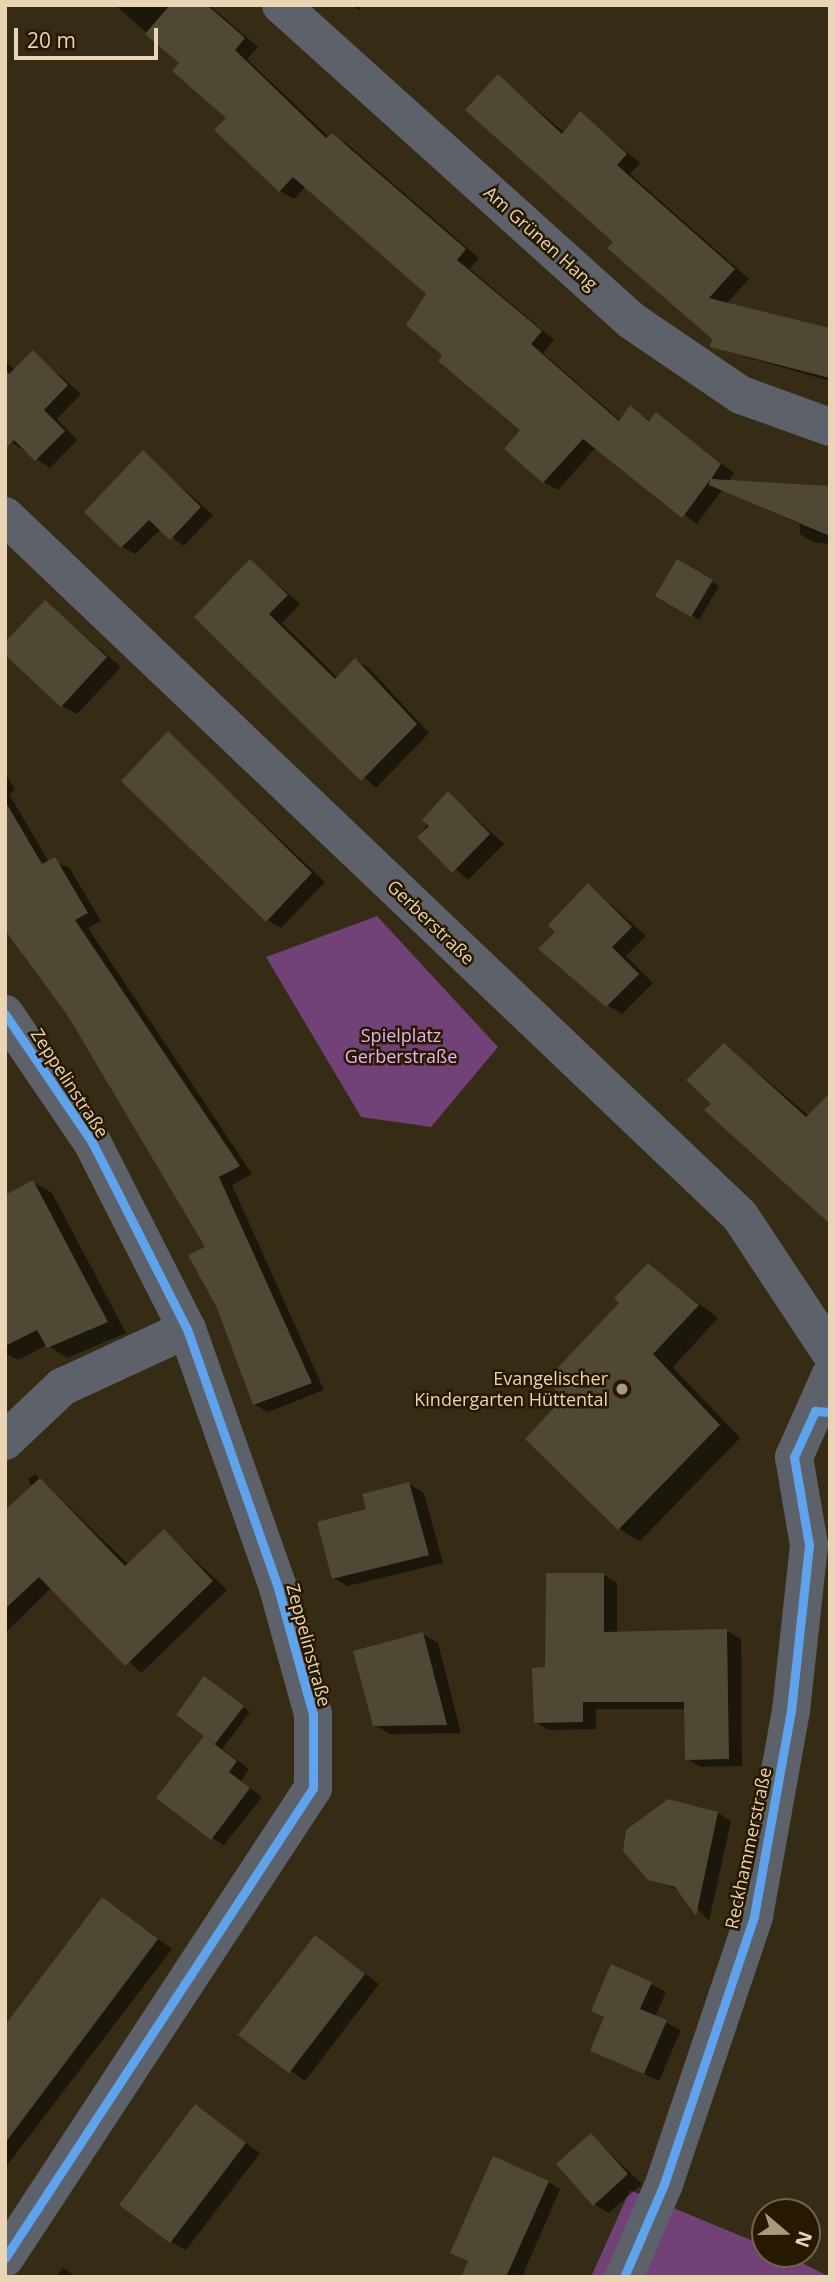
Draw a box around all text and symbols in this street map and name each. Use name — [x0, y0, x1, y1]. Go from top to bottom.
scale bar — [18, 14, 161, 58]
text: 20 m — [27, 26, 76, 54]
street label: Am Grünen Hang — [480, 181, 602, 295]
street label: Gerberstraße — [383, 875, 479, 969]
street label: Zeppelinstraße — [27, 1024, 113, 1142]
park label: Spielplatz Gerberstraße — [345, 1025, 457, 1068]
place label: Evangelischer Kindergarten Hüttental — [414, 1368, 608, 1410]
marker: Evangelischer Kindergarten Hüttental — [614, 1381, 630, 1397]
street label: Zeppelinstraße — [282, 1581, 336, 1709]
street label: Reckhammerstraße — [720, 1765, 776, 1931]
north arrow — [751, 2198, 821, 2268]
text: N — [789, 2228, 819, 2251]

